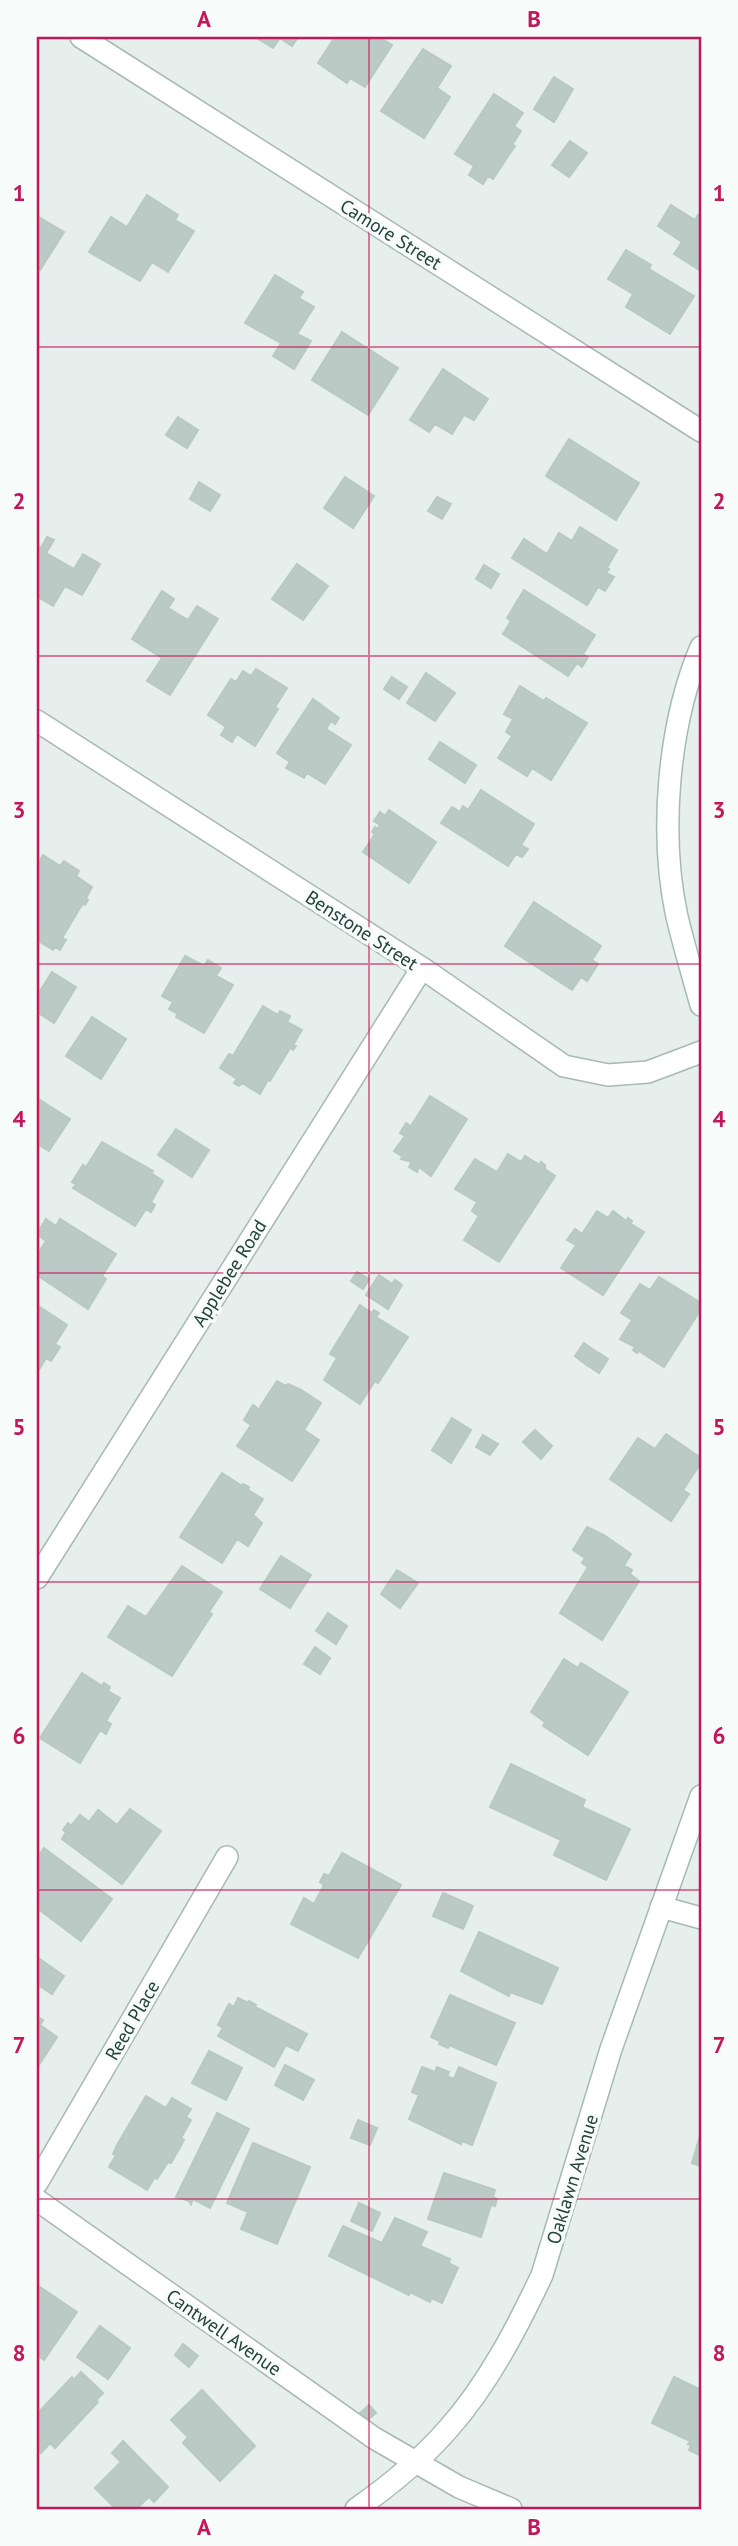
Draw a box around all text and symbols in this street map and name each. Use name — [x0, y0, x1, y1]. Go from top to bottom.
text: A — [197, 4, 211, 33]
text: B — [527, 4, 541, 33]
text: 1 — [12, 178, 26, 207]
text: 1 — [712, 178, 726, 207]
street label: Camore Street — [336, 193, 447, 275]
text: 2 — [12, 486, 26, 515]
text: 2 — [712, 486, 726, 515]
text: 3 — [12, 795, 26, 824]
text: 3 — [712, 795, 726, 824]
street label: Benstone Street — [301, 885, 423, 976]
text: 4 — [12, 1104, 26, 1133]
text: 4 — [712, 1104, 726, 1133]
street label: Applebee Road — [187, 1215, 271, 1331]
text: 5 — [12, 1412, 26, 1441]
text: 5 — [712, 1412, 726, 1441]
text: 6 — [12, 1721, 26, 1750]
text: 6 — [712, 1721, 726, 1750]
street label: Reed Place — [100, 1976, 164, 2064]
text: 7 — [12, 2030, 26, 2059]
text: 7 — [712, 2030, 726, 2059]
street label: Oaklawn Avenue — [541, 2111, 603, 2247]
street label: Cantwell Avenue — [162, 2283, 286, 2381]
text: 8 — [12, 2338, 26, 2367]
text: 8 — [712, 2338, 726, 2367]
text: A — [197, 2512, 211, 2541]
text: B — [527, 2512, 541, 2541]

